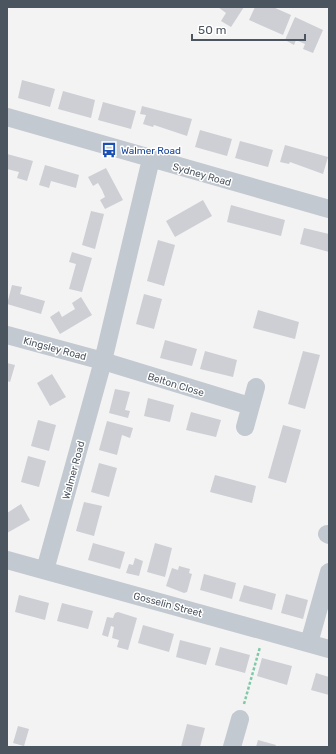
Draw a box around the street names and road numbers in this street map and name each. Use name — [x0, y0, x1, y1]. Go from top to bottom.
street label: Sydney Road — [171, 161, 232, 189]
street label: Kingsley Road — [22, 335, 88, 363]
street label: Belton Close — [146, 371, 206, 399]
street label: Walmer Road — [60, 440, 88, 501]
street label: Gosselin Street — [132, 590, 203, 620]

